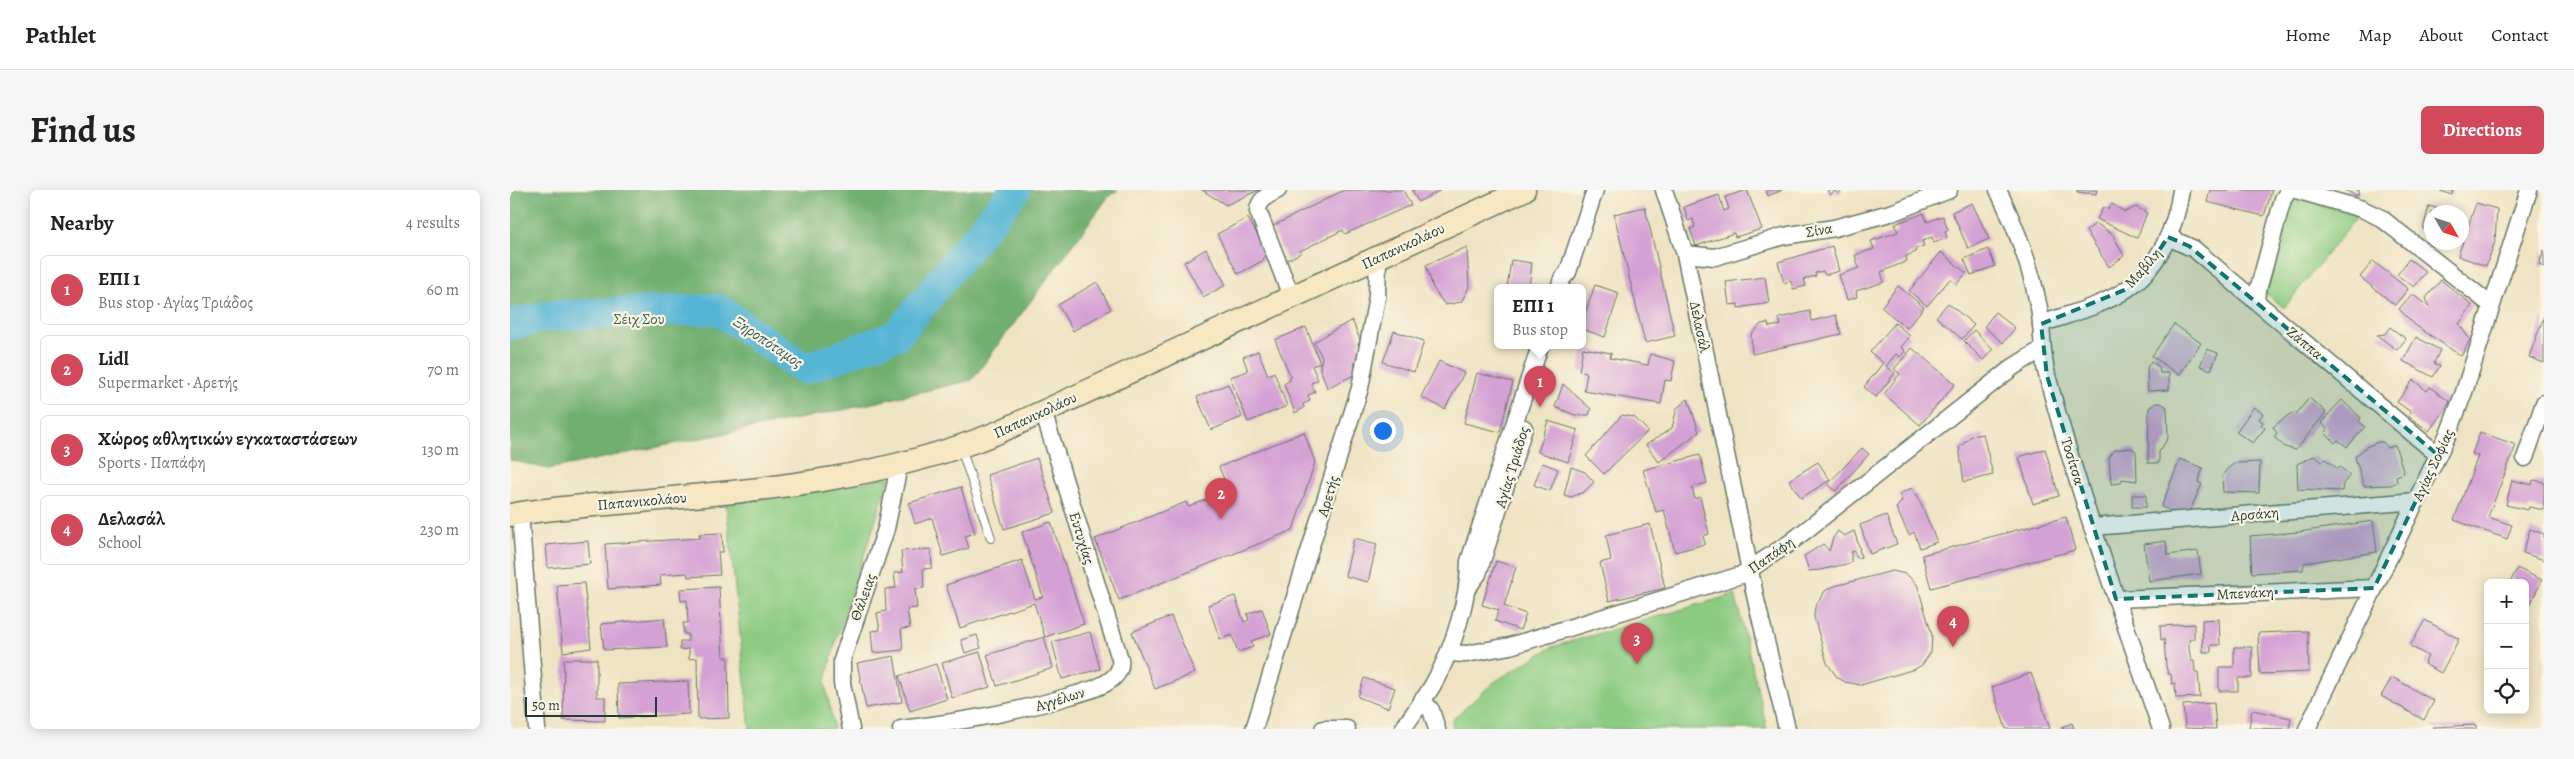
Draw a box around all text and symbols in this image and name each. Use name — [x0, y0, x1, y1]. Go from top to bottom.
text: Pathlet — [25, 19, 96, 51]
text: Home — [2285, 23, 2330, 47]
text: Map — [2358, 23, 2391, 47]
text: About — [2419, 23, 2463, 47]
text: Contact — [2491, 23, 2549, 47]
text: Find us — [30, 106, 136, 154]
button: Directions — [2421, 106, 2544, 154]
north arrow — [2424, 205, 2469, 250]
text: Nearby — [50, 209, 113, 237]
text: 4 results — [406, 212, 460, 234]
street label: Παπανικολάου — [1358, 218, 1448, 274]
street label: Σίνα — [1804, 218, 1834, 242]
street label: Μαβίλη — [2120, 244, 2166, 292]
text: ΕΠΙ 1 — [98, 266, 140, 292]
text: 1 — [64, 279, 70, 301]
text: 60 m — [427, 279, 459, 301]
popup — [1494, 284, 1586, 349]
text: Bus stop · Αγίας Τριάδος — [98, 292, 253, 314]
text: ΕΠΙ 1 — [1512, 293, 1554, 319]
street label: Δελασάλ — [1685, 299, 1715, 355]
park label: Σέιχ Σου — [613, 309, 665, 329]
water label: Ξηροπόταμος — [729, 311, 807, 373]
text: Bus stop — [1512, 319, 1568, 341]
street label: Ζάππα — [2283, 322, 2327, 364]
text: Lidl — [98, 346, 129, 372]
text: 2 — [63, 359, 71, 381]
text: 70 m — [427, 359, 459, 381]
pin: 1 — [1524, 366, 1556, 407]
text: Supermarket · Αρετής — [98, 372, 238, 394]
street label: Παπανικολάου — [990, 387, 1080, 443]
your location — [1370, 418, 1396, 444]
street label: Αγίας Τριάδος — [1490, 424, 1534, 511]
text: Χώρος αθλητικών εγκαταστάσεων — [98, 426, 357, 452]
street label: Αγίας Σοφίας — [2407, 426, 2459, 505]
street label: Τοσίτσα — [2056, 435, 2090, 487]
text: 3 — [64, 439, 70, 461]
text: 130 m — [422, 439, 459, 461]
text: Sports · Παπάφη — [98, 452, 206, 474]
street label: Αρετής — [1312, 473, 1344, 520]
pin: 2 — [1205, 478, 1237, 519]
street label: Παπανικολάου — [596, 487, 688, 515]
street label: Αρσάκη — [2229, 502, 2280, 526]
text: Δελασάλ — [98, 506, 165, 532]
street label: Ευτυχίας — [1065, 509, 1099, 567]
text: 4 — [63, 519, 71, 541]
text: 230 m — [420, 519, 459, 541]
text: School — [98, 532, 141, 554]
street label: Παπάφη — [1744, 532, 1798, 578]
street label: Θάλειας — [845, 570, 881, 624]
map controls — [2484, 579, 2529, 714]
button: + — [2484, 579, 2529, 624]
street label: Μπενάκη — [2216, 582, 2274, 604]
pin: 4 — [1937, 606, 1969, 647]
pin: 3 — [1621, 623, 1653, 664]
button: − — [2484, 624, 2529, 669]
button: locate — [2484, 669, 2529, 714]
street label: Αγγέλων — [1032, 682, 1087, 716]
scale bar — [525, 694, 658, 717]
text: 50 m — [532, 696, 560, 715]

